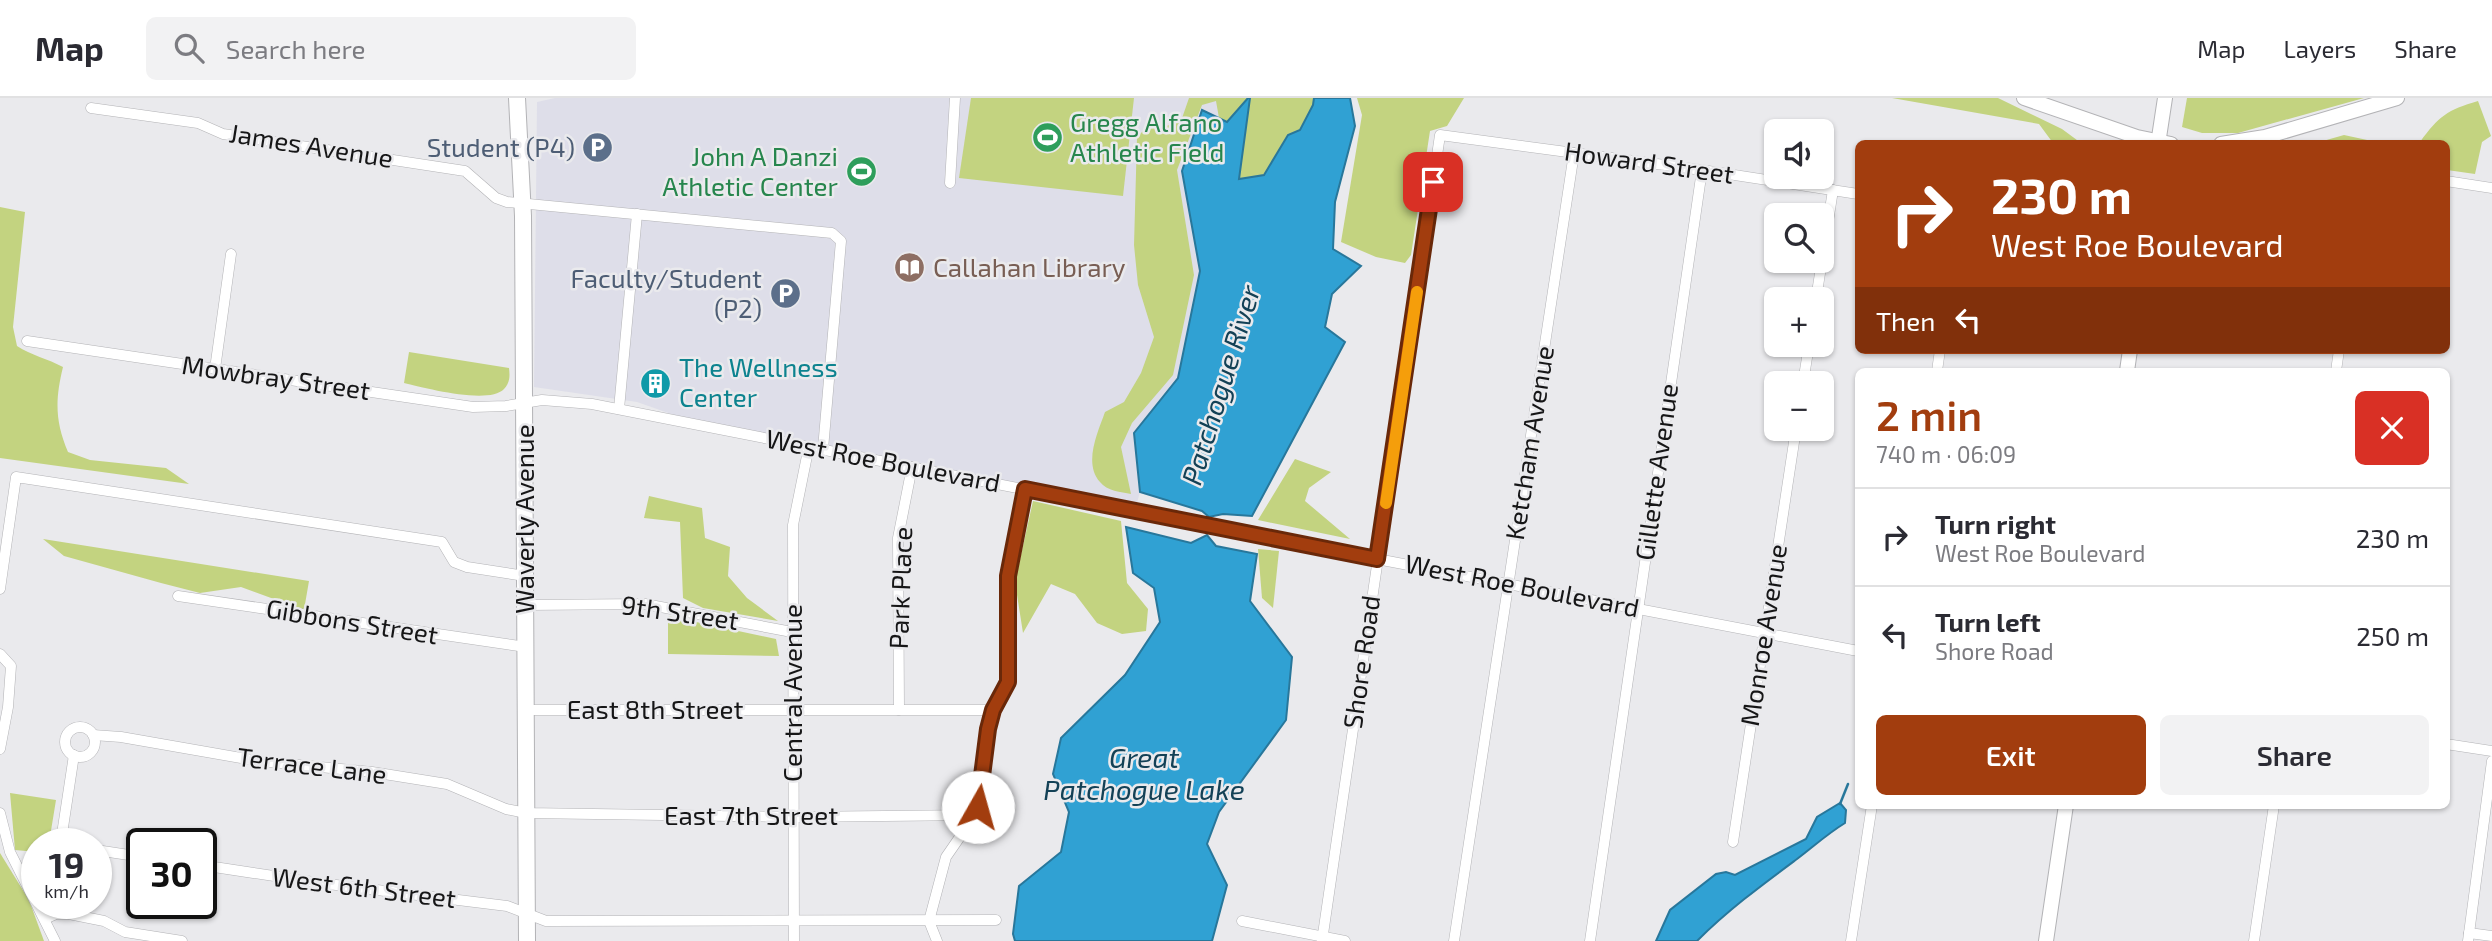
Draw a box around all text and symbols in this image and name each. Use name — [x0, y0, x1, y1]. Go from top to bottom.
search box — [146, 17, 636, 80]
text: Map — [35, 28, 104, 68]
icon: search — [170, 29, 208, 67]
text: Search here — [226, 33, 365, 64]
text: Map — [2197, 34, 2245, 63]
text: Layers — [2283, 34, 2356, 63]
text: Share — [2394, 34, 2457, 63]
place label: Gregg Alfano Athletic Field — [1070, 106, 1225, 167]
street label: James Avenue — [227, 116, 395, 173]
map controls — [1764, 119, 1834, 441]
button: sound — [1764, 119, 1834, 189]
sports icon: Gregg Alfano Athletic Field — [1030, 121, 1064, 155]
place label: Student (P4) — [427, 131, 575, 162]
parking icon: Student (P4) — [581, 131, 615, 165]
street label: Howard Street — [1562, 134, 1736, 189]
place label: John A Danzi Athletic Center — [662, 140, 838, 201]
pin — [1403, 152, 1463, 212]
sports icon: John A Danzi Athletic Center — [844, 155, 878, 189]
icon: arrive — [1414, 163, 1452, 201]
text: 230 m — [1991, 165, 2132, 224]
icon: right — [1876, 168, 1967, 259]
button: search — [1764, 203, 1834, 273]
text: West Roe Boulevard — [1991, 225, 2284, 263]
library icon: Callahan Library — [893, 251, 927, 285]
place label: Callahan Library — [933, 251, 1126, 282]
place label: Faculty/Student (P2) — [570, 262, 762, 323]
parking icon: Faculty/Student (P2) — [768, 277, 802, 311]
water label: Patchogue River — [1174, 280, 1267, 489]
button: + — [1764, 287, 1834, 357]
icon: left — [1949, 301, 1987, 339]
text: Then — [1876, 305, 1935, 336]
street label: Ketcham Avenue — [1498, 344, 1559, 542]
street label: Mowbray Street — [180, 348, 372, 405]
place label: The Wellness Center — [679, 351, 838, 412]
building icon: The Wellness Center — [639, 366, 673, 400]
button: − — [1764, 371, 1834, 441]
street label: Gillette Avenue — [1628, 381, 1683, 562]
text: 2 min — [1876, 389, 1982, 439]
button: close — [2355, 391, 2429, 465]
street label: West Roe Boulevard — [764, 422, 1003, 497]
street label: Waverly Avenue — [508, 424, 539, 614]
text: 740 m · 06:09 — [1876, 440, 2016, 468]
text: Turn right — [1935, 508, 2056, 539]
icon: right — [1876, 518, 1914, 556]
text: 230 m — [2356, 522, 2429, 553]
street label: Park Place — [882, 526, 917, 650]
text: West Roe Boulevard — [1935, 539, 2145, 567]
street label: Monroe Avenue — [1733, 542, 1792, 728]
street label: West Roe Boulevard — [1403, 547, 1642, 622]
street label: 9th Street — [620, 588, 741, 635]
street label: Gibbons Street — [264, 592, 440, 649]
street label: Shore Road — [1336, 593, 1385, 730]
street label: Central Avenue — [776, 604, 807, 782]
text: Turn left — [1935, 606, 2041, 637]
icon: left — [1876, 616, 1914, 654]
text: 250 m — [2356, 620, 2429, 651]
text: Shore Road — [1935, 637, 2054, 665]
street label: East 8th Street — [567, 693, 743, 724]
button: Exit — [1876, 715, 2146, 795]
button: Share — [2160, 715, 2429, 795]
street label: Terrace Lane — [236, 740, 389, 789]
water label: Great Patchogue Lake — [1043, 740, 1245, 806]
position arrow — [941, 770, 1015, 844]
street label: East 7th Street — [664, 799, 838, 830]
speed limit sign: 30 — [126, 828, 217, 919]
text: 19 — [49, 843, 84, 885]
street label: West 6th Street — [270, 860, 458, 913]
text: km/h — [44, 880, 89, 902]

